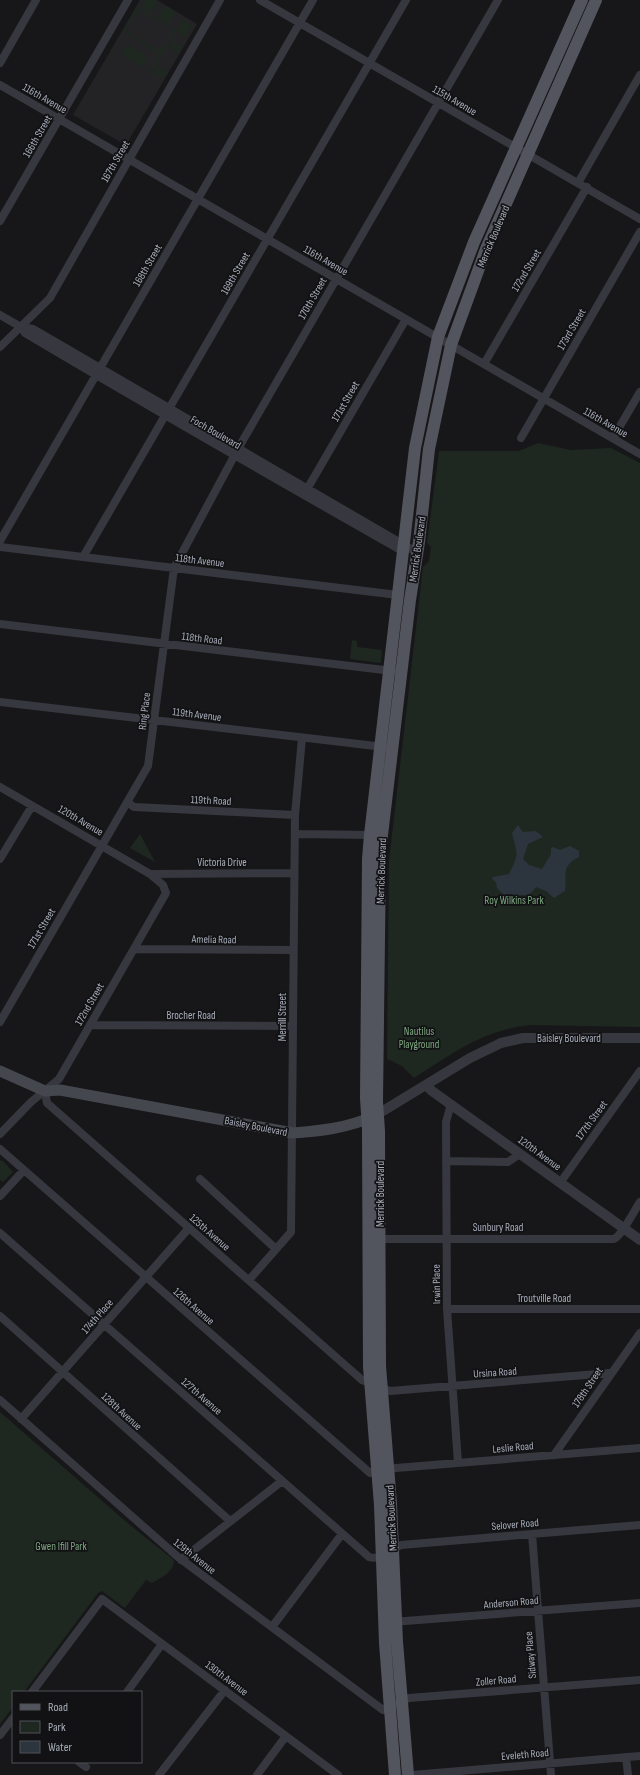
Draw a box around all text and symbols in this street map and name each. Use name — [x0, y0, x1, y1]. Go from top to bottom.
street label: 116th Avenue — [20, 80, 69, 116]
street label: 115th Avenue — [430, 83, 479, 118]
street label: 166th Street — [20, 112, 55, 160]
street label: 167th Street — [98, 137, 133, 185]
street label: Merrick Boulevard — [475, 203, 513, 269]
street label: 168th Street — [130, 241, 165, 289]
street label: 116th Avenue — [301, 242, 350, 278]
street label: 172nd Street — [509, 246, 544, 294]
street label: 169th Street — [218, 249, 253, 297]
street label: 170th Street — [295, 274, 330, 321]
street label: 173rd Street — [554, 306, 589, 352]
street label: 171st Street — [329, 378, 362, 424]
street label: 116th Avenue — [581, 404, 630, 440]
street label: Foch Boulevard — [188, 413, 244, 452]
street label: Merrick Boulevard — [406, 515, 429, 583]
street label: 118th Avenue — [175, 551, 225, 570]
street label: 118th Road — [181, 630, 223, 647]
street label: Ring Place — [136, 692, 153, 731]
street label: 119th Avenue — [172, 705, 222, 724]
street label: 119th Road — [190, 793, 232, 808]
street label: 120th Avenue — [56, 802, 106, 839]
street label: Merrick Boulevard — [374, 837, 389, 904]
street label: Victoria Drive — [197, 856, 247, 869]
park label: Roy Wilkins Park — [484, 894, 545, 907]
street label: 171st Street — [25, 905, 58, 951]
street label: Amelia Road — [190, 933, 237, 946]
street label: 172nd Street — [72, 980, 107, 1028]
street label: Merrill Street — [276, 992, 289, 1041]
street label: Brocher Road — [166, 1009, 216, 1022]
park label: Nautilus Playground — [399, 1025, 440, 1051]
street label: Baisley Boulevard — [537, 1032, 601, 1045]
street label: 177th Street — [573, 1097, 610, 1143]
street label: Baisley Boulevard — [223, 1114, 289, 1139]
street label: 120th Avenue — [516, 1133, 564, 1173]
street label: Merrick Boulevard — [374, 1161, 387, 1227]
street label: 125th Avenue — [187, 1211, 233, 1254]
street label: Sunbury Road — [473, 1221, 524, 1234]
street label: Irwin Place — [430, 1264, 443, 1304]
street label: 126th Avenue — [171, 1285, 217, 1328]
street label: Troutville Road — [517, 1292, 571, 1305]
street label: 174th Place — [79, 1296, 116, 1336]
street label: Ursina Road — [473, 1364, 518, 1380]
street label: 178th Street — [569, 1364, 606, 1410]
street label: 127th Avenue — [179, 1375, 225, 1418]
street label: 128th Avenue — [99, 1390, 145, 1433]
street label: Leslie Road — [492, 1439, 535, 1456]
street label: Merrick Boulevard — [383, 1484, 400, 1551]
street label: Selover Road — [491, 1516, 540, 1533]
street label: 129th Avenue — [171, 1536, 218, 1577]
park label: Gwen Ifill Park — [35, 1540, 87, 1553]
street label: Anderson Road — [482, 1594, 539, 1611]
street label: Sidway Place — [522, 1631, 539, 1679]
street label: 130th Avenue — [203, 1658, 251, 1699]
street label: Zoller Road — [475, 1672, 517, 1689]
legend — [12, 1691, 142, 1763]
text: Road — [48, 1700, 68, 1715]
text: Park — [48, 1720, 66, 1735]
text: Water — [48, 1740, 72, 1755]
street label: Eveleth Road — [501, 1746, 550, 1763]

